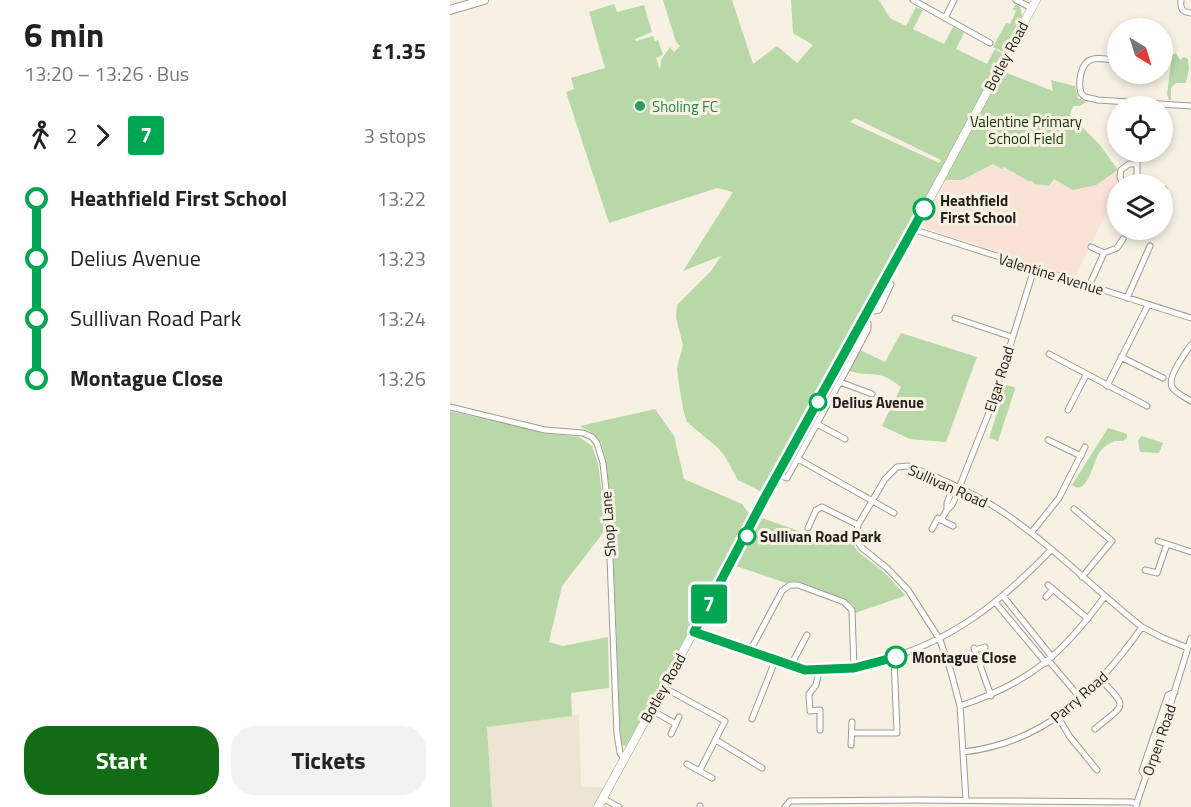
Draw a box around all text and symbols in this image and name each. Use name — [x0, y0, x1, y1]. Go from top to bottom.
text: 6 min — [24, 10, 104, 60]
street label: Botley Road — [978, 17, 1034, 95]
north arrow — [1107, 18, 1173, 84]
map controls — [1107, 18, 1173, 240]
text: £1.35 — [371, 34, 426, 68]
text: 13:20 – 13:26 · Bus — [24, 58, 189, 89]
place label: Sholing FC — [652, 95, 718, 118]
button: locate — [1107, 96, 1173, 162]
marker: Sholing FC — [633, 99, 647, 113]
park label: Valentine Primary School Field — [970, 110, 1082, 150]
icon: walk — [24, 119, 57, 152]
icon: forward — [86, 119, 119, 152]
text: 7 — [140, 119, 152, 151]
text: 2 — [66, 120, 77, 151]
text: 3 stops — [364, 120, 426, 151]
button: layers — [1107, 174, 1173, 240]
text: Heathfield First School — [70, 181, 287, 215]
text: 13:22 — [377, 183, 426, 214]
place label: Heathfield First School — [940, 189, 1016, 229]
marker: Heathfield First School — [913, 198, 935, 220]
text: Delius Avenue — [70, 241, 201, 275]
text: 13:23 — [377, 243, 426, 274]
street label: Valentine Avenue — [995, 247, 1107, 301]
text: Sullivan Road Park — [70, 301, 241, 335]
text: 13:24 — [377, 303, 426, 334]
street label: Elgar Road — [978, 343, 1020, 415]
text: Montague Close — [70, 361, 223, 395]
text: 13:26 — [377, 363, 426, 394]
place label: Delius Avenue — [832, 391, 924, 414]
marker: Delius Avenue — [809, 393, 827, 411]
street label: Sullivan Road — [905, 458, 991, 514]
street label: Shop Lane — [594, 490, 622, 558]
place label: Sullivan Road Park — [760, 525, 881, 548]
marker: Sullivan Road Park — [738, 527, 756, 545]
line badge: 7 — [690, 584, 728, 624]
text: 7 — [703, 588, 715, 620]
marker: Montague Close — [885, 646, 907, 668]
place label: Montague Close — [912, 646, 1017, 669]
street label: Botley Road — [634, 649, 692, 727]
street label: Parry Road — [1045, 665, 1113, 729]
street label: Orpen Road — [1136, 701, 1182, 779]
button: Start — [24, 726, 219, 795]
button: Tickets — [231, 726, 426, 795]

